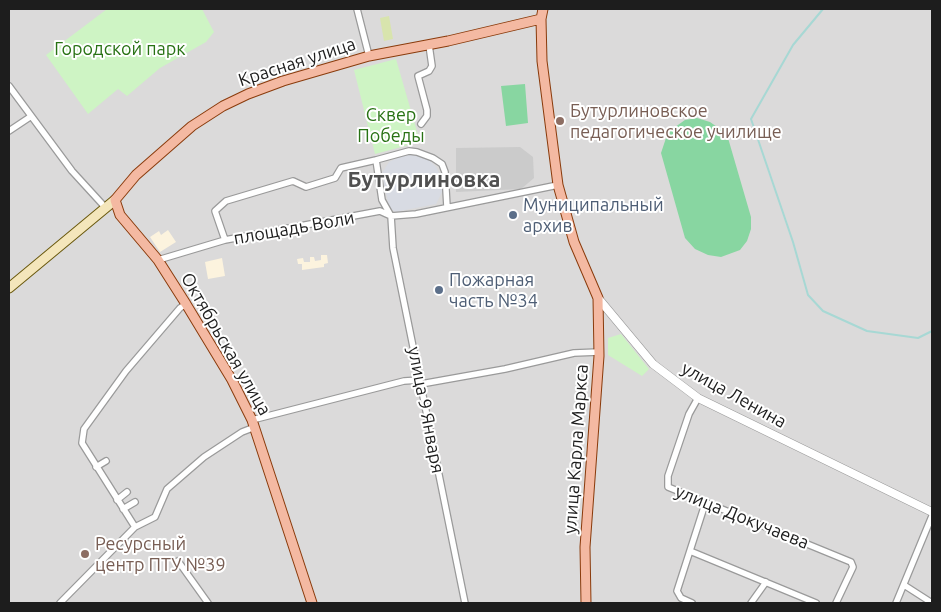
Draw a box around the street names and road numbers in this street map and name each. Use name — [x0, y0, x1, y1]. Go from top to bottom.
street label: Красная улица — [236, 33, 358, 91]
street label: площадь Воли — [232, 207, 356, 249]
street label: Октябрьская улица — [176, 269, 276, 419]
street label: улица 9 Января — [403, 345, 449, 475]
street label: улица Ленина — [678, 357, 790, 433]
street label: улица Карла Маркса — [559, 363, 593, 535]
street label: улица Докучаева — [672, 480, 812, 554]

